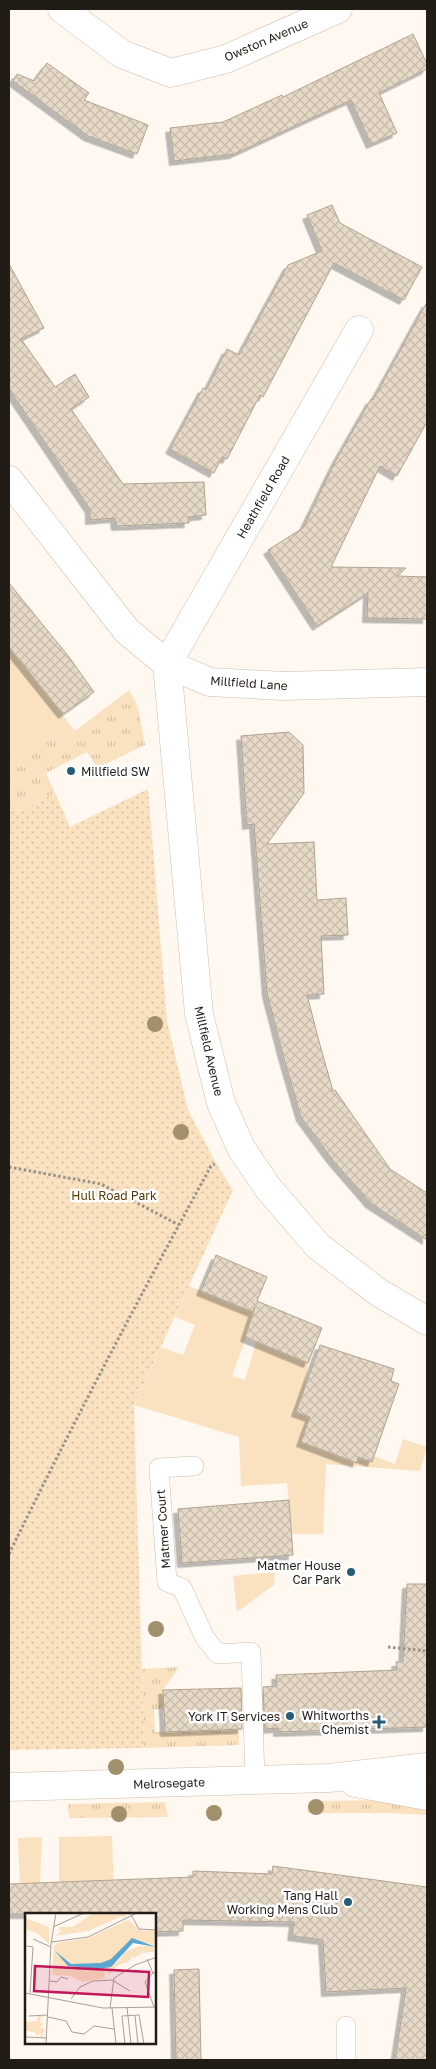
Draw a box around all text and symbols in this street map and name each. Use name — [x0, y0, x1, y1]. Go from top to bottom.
street label: Owston Avenue — [222, 16, 310, 64]
street label: Heathfield Road — [233, 453, 293, 541]
street label: Millfield Lane — [210, 673, 288, 693]
place label: Millfield SW — [81, 764, 150, 779]
marker: Millfield SW — [65, 765, 77, 777]
street label: Millfield Avenue — [191, 1004, 227, 1098]
park label: Hull Road Park — [71, 1188, 157, 1203]
street label: Matmer Court — [153, 1489, 173, 1569]
place label: Matmer House Car Park — [257, 1558, 341, 1587]
marker: Matmer House Car Park — [345, 1566, 357, 1578]
place label: Whitworths Chemist — [302, 1708, 369, 1737]
place label: York IT Services — [188, 1709, 280, 1724]
marker: York IT Services — [284, 1710, 296, 1722]
marker: Whitworths Chemist — [373, 1716, 385, 1728]
street label: Melrosegate — [133, 1774, 205, 1792]
place label: Tang Hall Working Mens Club — [227, 1888, 338, 1917]
marker: Tang Hall Working Mens Club — [342, 1896, 354, 1908]
inset map — [25, 1913, 156, 2044]

